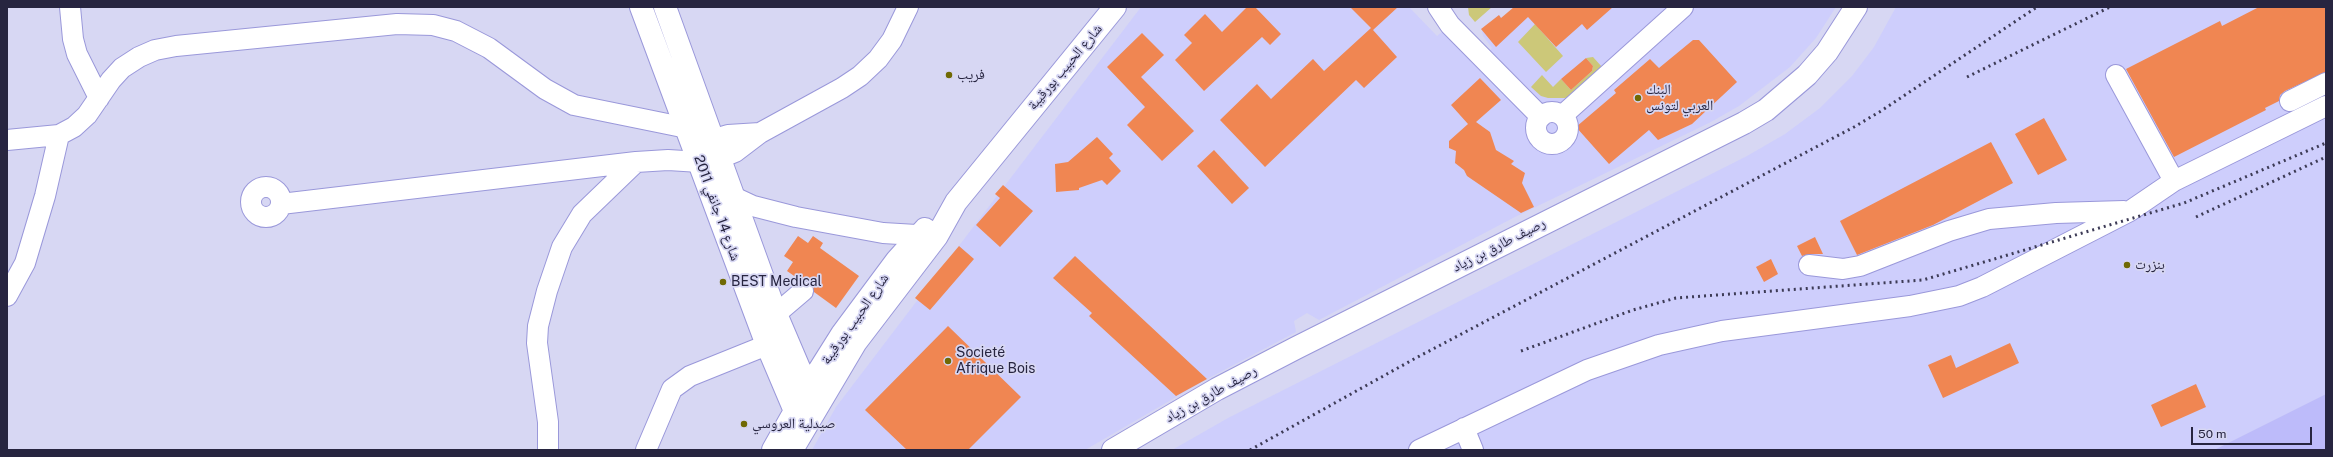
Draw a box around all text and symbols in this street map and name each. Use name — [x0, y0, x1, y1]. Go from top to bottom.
street label: شارع الحبيب بورقيبة — [1024, 21, 1106, 113]
place label: فريب — [957, 67, 985, 83]
marker: فريب — [944, 70, 954, 80]
place label: البنك العربي لتونس — [1646, 82, 1713, 114]
marker: البنك العربي لتونس — [1633, 93, 1643, 103]
street label: شارع 14 جانفي 2011 — [690, 153, 744, 263]
street label: رصيف طارق بن زياد — [1450, 214, 1548, 276]
place label: بنزرت — [2135, 257, 2165, 273]
marker: بنزرت — [2122, 260, 2132, 270]
street label: شارع الحبيب بورقيبة — [818, 270, 892, 368]
place label: BEST Medical — [731, 274, 822, 290]
marker: BEST Medical — [718, 277, 728, 287]
place label: Societé Afrique Bois — [956, 345, 1035, 378]
marker: Societé Afrique Bois — [943, 356, 953, 366]
street label: رصيف طارق بن زياد — [1162, 362, 1260, 426]
place label: صيدلية العروسي — [752, 416, 836, 432]
marker: صيدلية العروسي — [739, 419, 749, 429]
scale bar — [2193, 419, 2314, 445]
text: 50 m — [2198, 427, 2226, 441]

